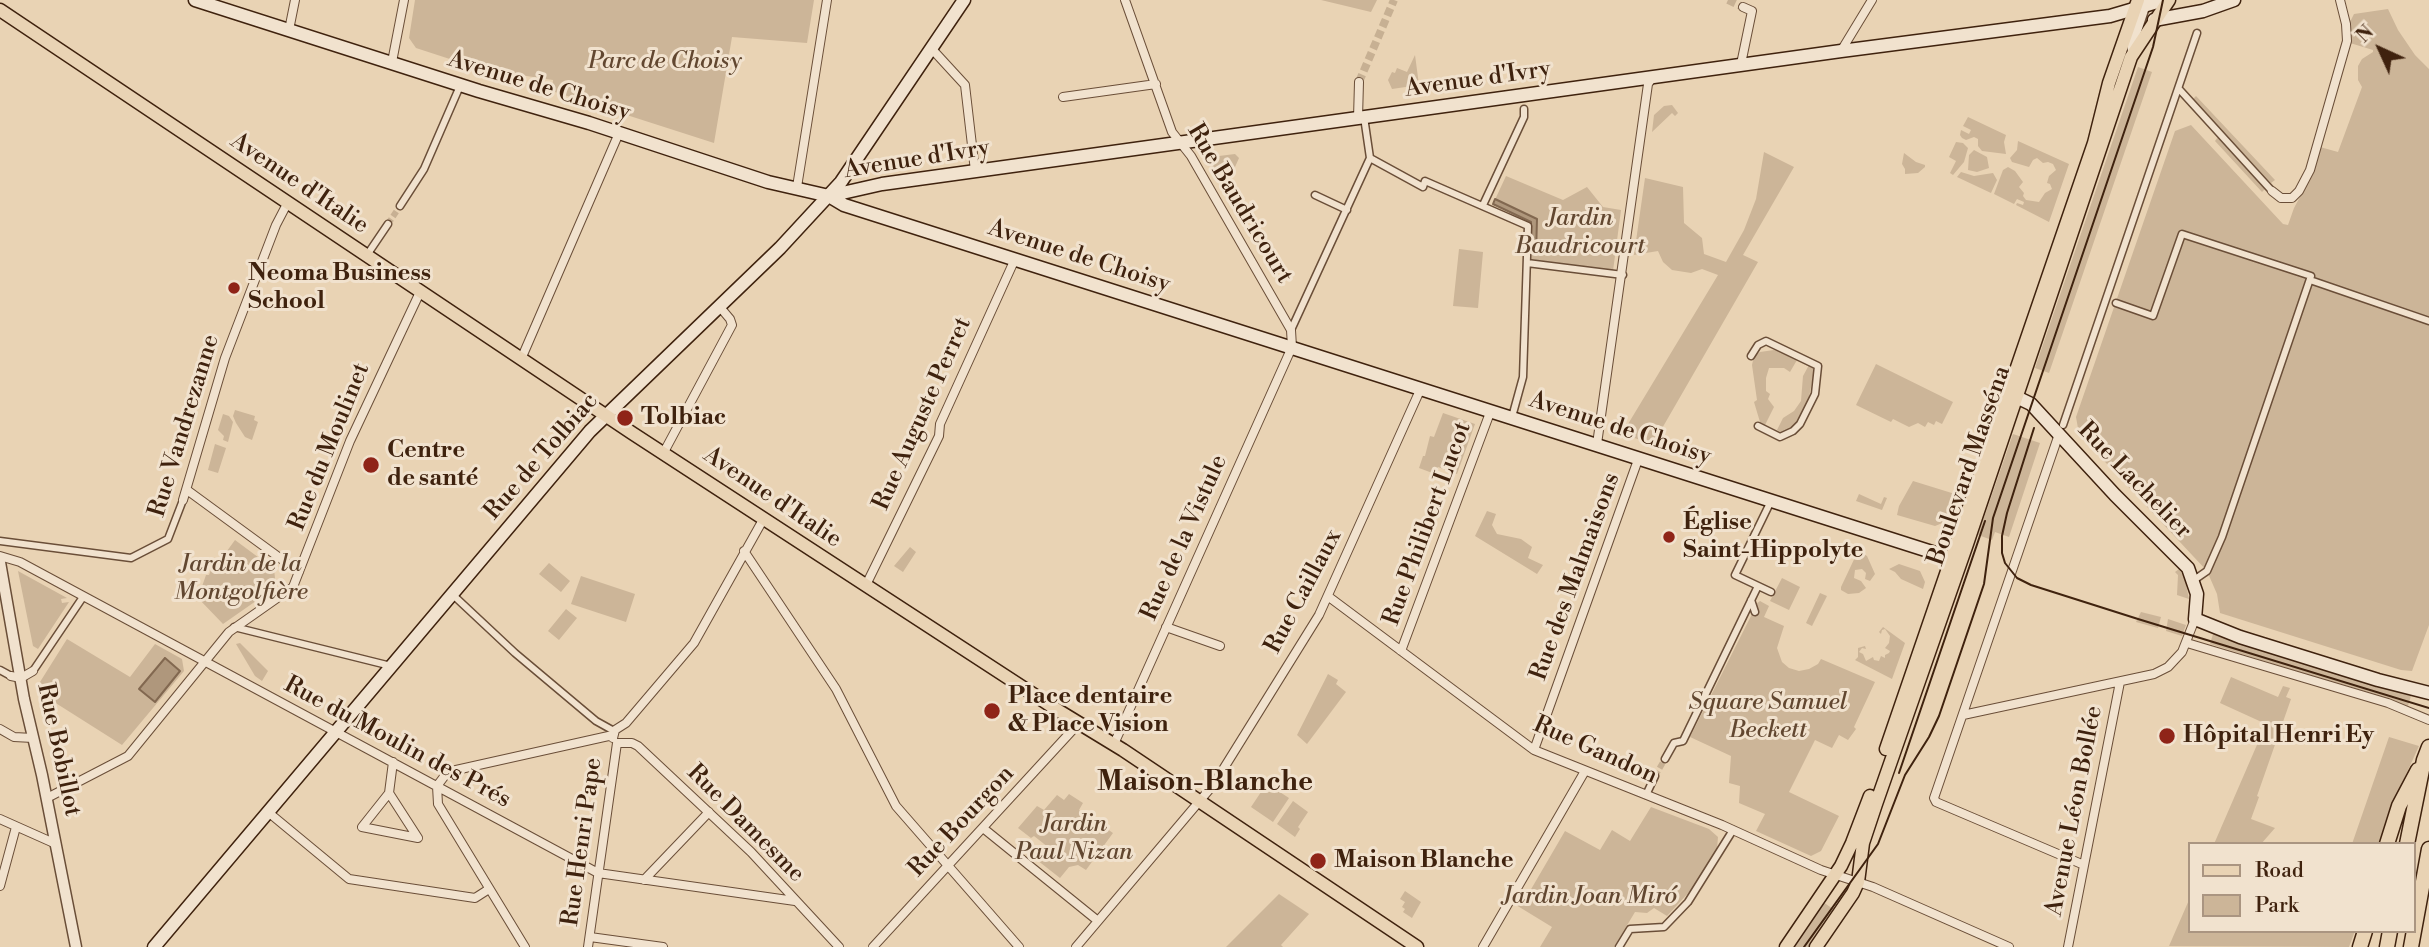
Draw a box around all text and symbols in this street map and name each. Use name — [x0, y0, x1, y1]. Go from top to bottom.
north arrow — [2345, 14, 2415, 84]
text: N — [2351, 20, 2379, 48]
street label: Avenue de Choisy — [444, 46, 634, 128]
park label: Parc de Choisy — [588, 48, 742, 76]
street label: Avenue d'Ivry — [1403, 56, 1553, 104]
street label: Rue Baudricourt — [1180, 119, 1298, 289]
street label: Avenue d'Italie — [224, 127, 374, 241]
street label: Avenue d'Ivry — [842, 134, 992, 186]
park label: Jardin Baudricourt — [1515, 205, 1645, 261]
street label: Avenue de Choisy — [984, 214, 1174, 300]
place label: Neoma Business School — [248, 260, 431, 316]
marker: Neoma Business School — [226, 280, 242, 296]
street label: Rue Auguste Perret — [868, 313, 978, 515]
street label: Rue Vandrezanne — [144, 331, 226, 521]
street label: Rue du Moulinet — [283, 359, 377, 535]
street label: Boulevard Masséna — [1922, 363, 2018, 569]
street label: Avenue de Choisy — [1525, 386, 1715, 472]
street label: Rue de Tolbiac — [479, 387, 605, 527]
place label: Tolbiac — [641, 404, 726, 432]
marker: Tolbiac — [615, 408, 635, 428]
street label: Rue Lachelier — [2071, 417, 2197, 545]
street label: Rue Philibert Lucot — [1378, 418, 1478, 630]
place label: Centre de santé — [387, 437, 478, 493]
street label: Avenue d'Italie — [697, 441, 847, 555]
street label: Rue de la Vistule — [1136, 451, 1234, 625]
marker: Centre de santé — [361, 455, 381, 475]
street label: Rue des Malmaisons — [1525, 469, 1627, 685]
place label: Église Saint-Hippolyte — [1683, 509, 1863, 565]
street label: Rue Caillaux — [1259, 525, 1349, 659]
marker: Église Saint-Hippolyte — [1661, 529, 1677, 545]
park label: Jardin de la Montgolfière — [174, 551, 308, 607]
street label: Rue du Moulin des Prés — [279, 671, 515, 815]
street label: Rue Bobillot — [30, 681, 86, 819]
place label: Place dentaire & Place Vision — [1008, 683, 1172, 739]
park label: Square Samuel Beckett — [1689, 689, 1847, 745]
marker: Place dentaire & Place Vision — [982, 701, 1002, 721]
street label: Avenue Léon Bollée — [2040, 703, 2110, 919]
street label: Rue Gandon — [1528, 711, 1662, 791]
place label: Hôpital Henri Ey — [2183, 722, 2374, 750]
marker: Hôpital Henri Ey — [2157, 726, 2177, 746]
street label: Rue Henri Pape — [557, 756, 609, 928]
street label: Rue Damesme — [680, 759, 810, 889]
street label: Rue Bourgon — [903, 760, 1021, 884]
district label: Maison-Blanche — [1097, 766, 1313, 800]
park label: Jardin Paul Nizan — [1015, 811, 1133, 867]
legend — [2188, 842, 2415, 933]
place label: Maison Blanche — [1334, 847, 1514, 875]
marker: Maison Blanche — [1308, 851, 1328, 871]
text: Road — [2255, 858, 2304, 884]
park label: Jardin Joan Miró — [1503, 883, 1677, 911]
text: Park — [2255, 893, 2299, 919]

